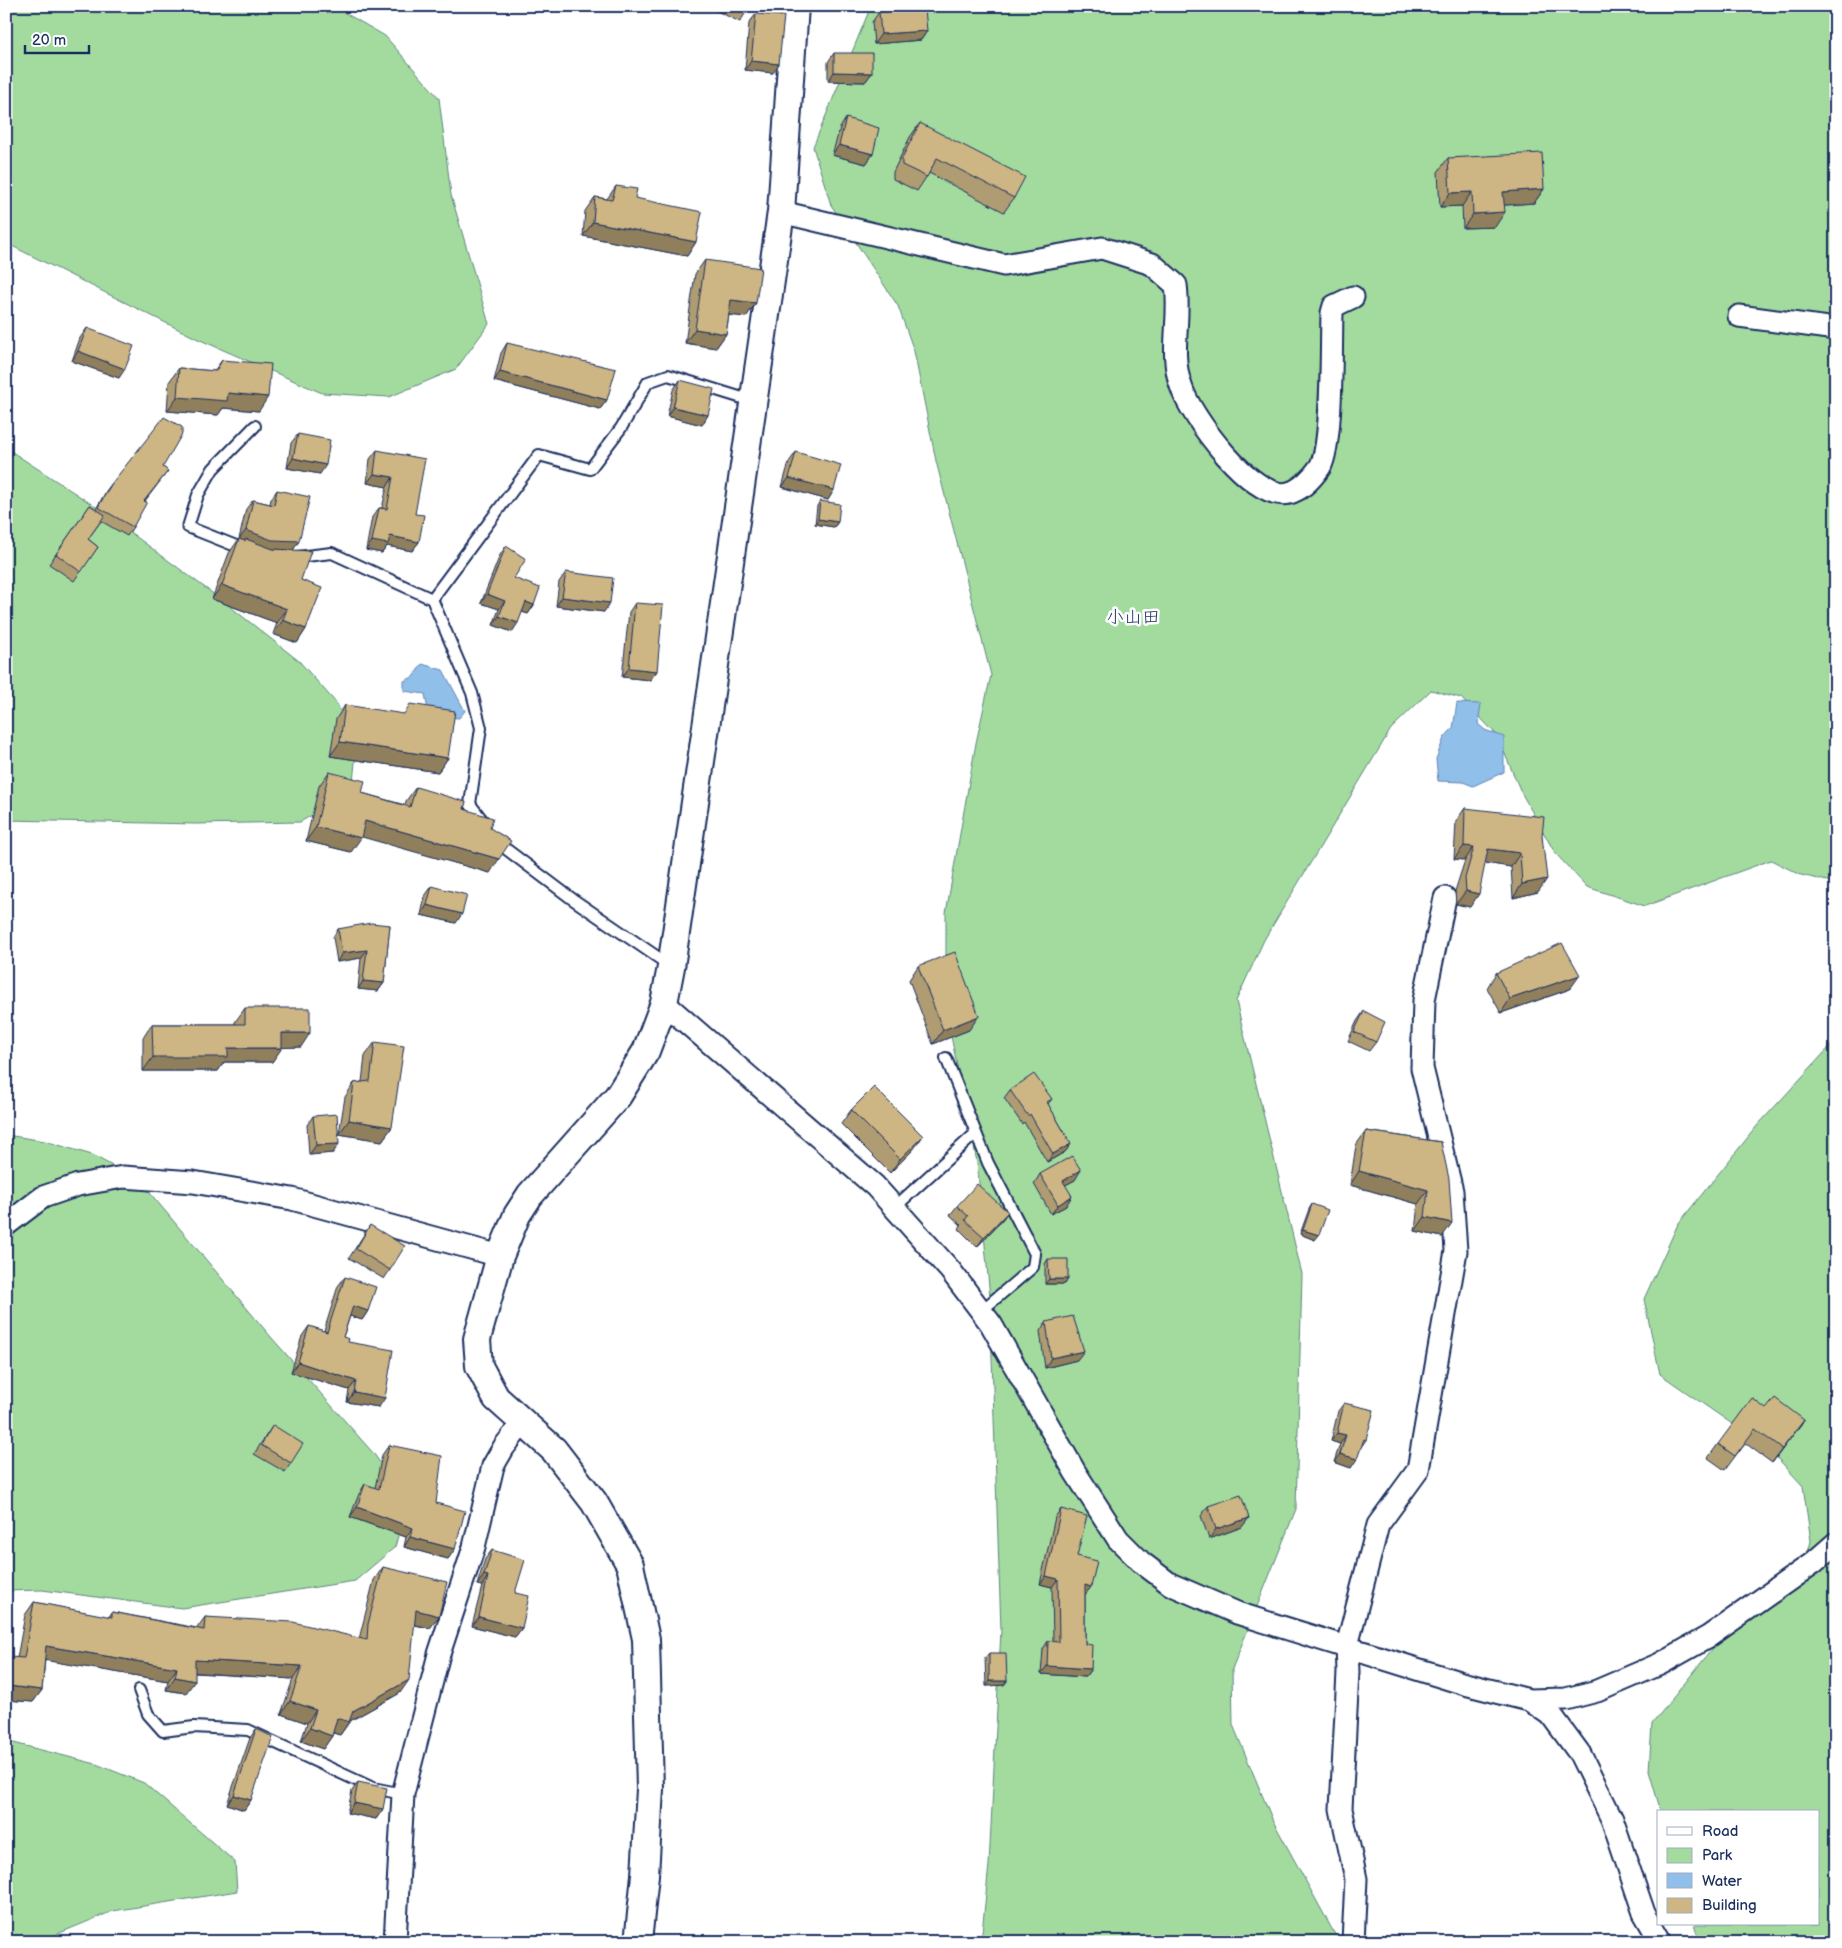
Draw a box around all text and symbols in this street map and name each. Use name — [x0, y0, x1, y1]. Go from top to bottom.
scale bar — [25, 22, 89, 54]
text: 20 m — [32, 31, 66, 50]
district label: 小山田 — [1106, 607, 1160, 628]
legend — [1657, 1810, 1820, 1926]
text: Road — [1702, 1822, 1738, 1841]
text: Park — [1702, 1846, 1733, 1865]
text: Water — [1702, 1872, 1742, 1891]
text: Building — [1702, 1896, 1757, 1915]

